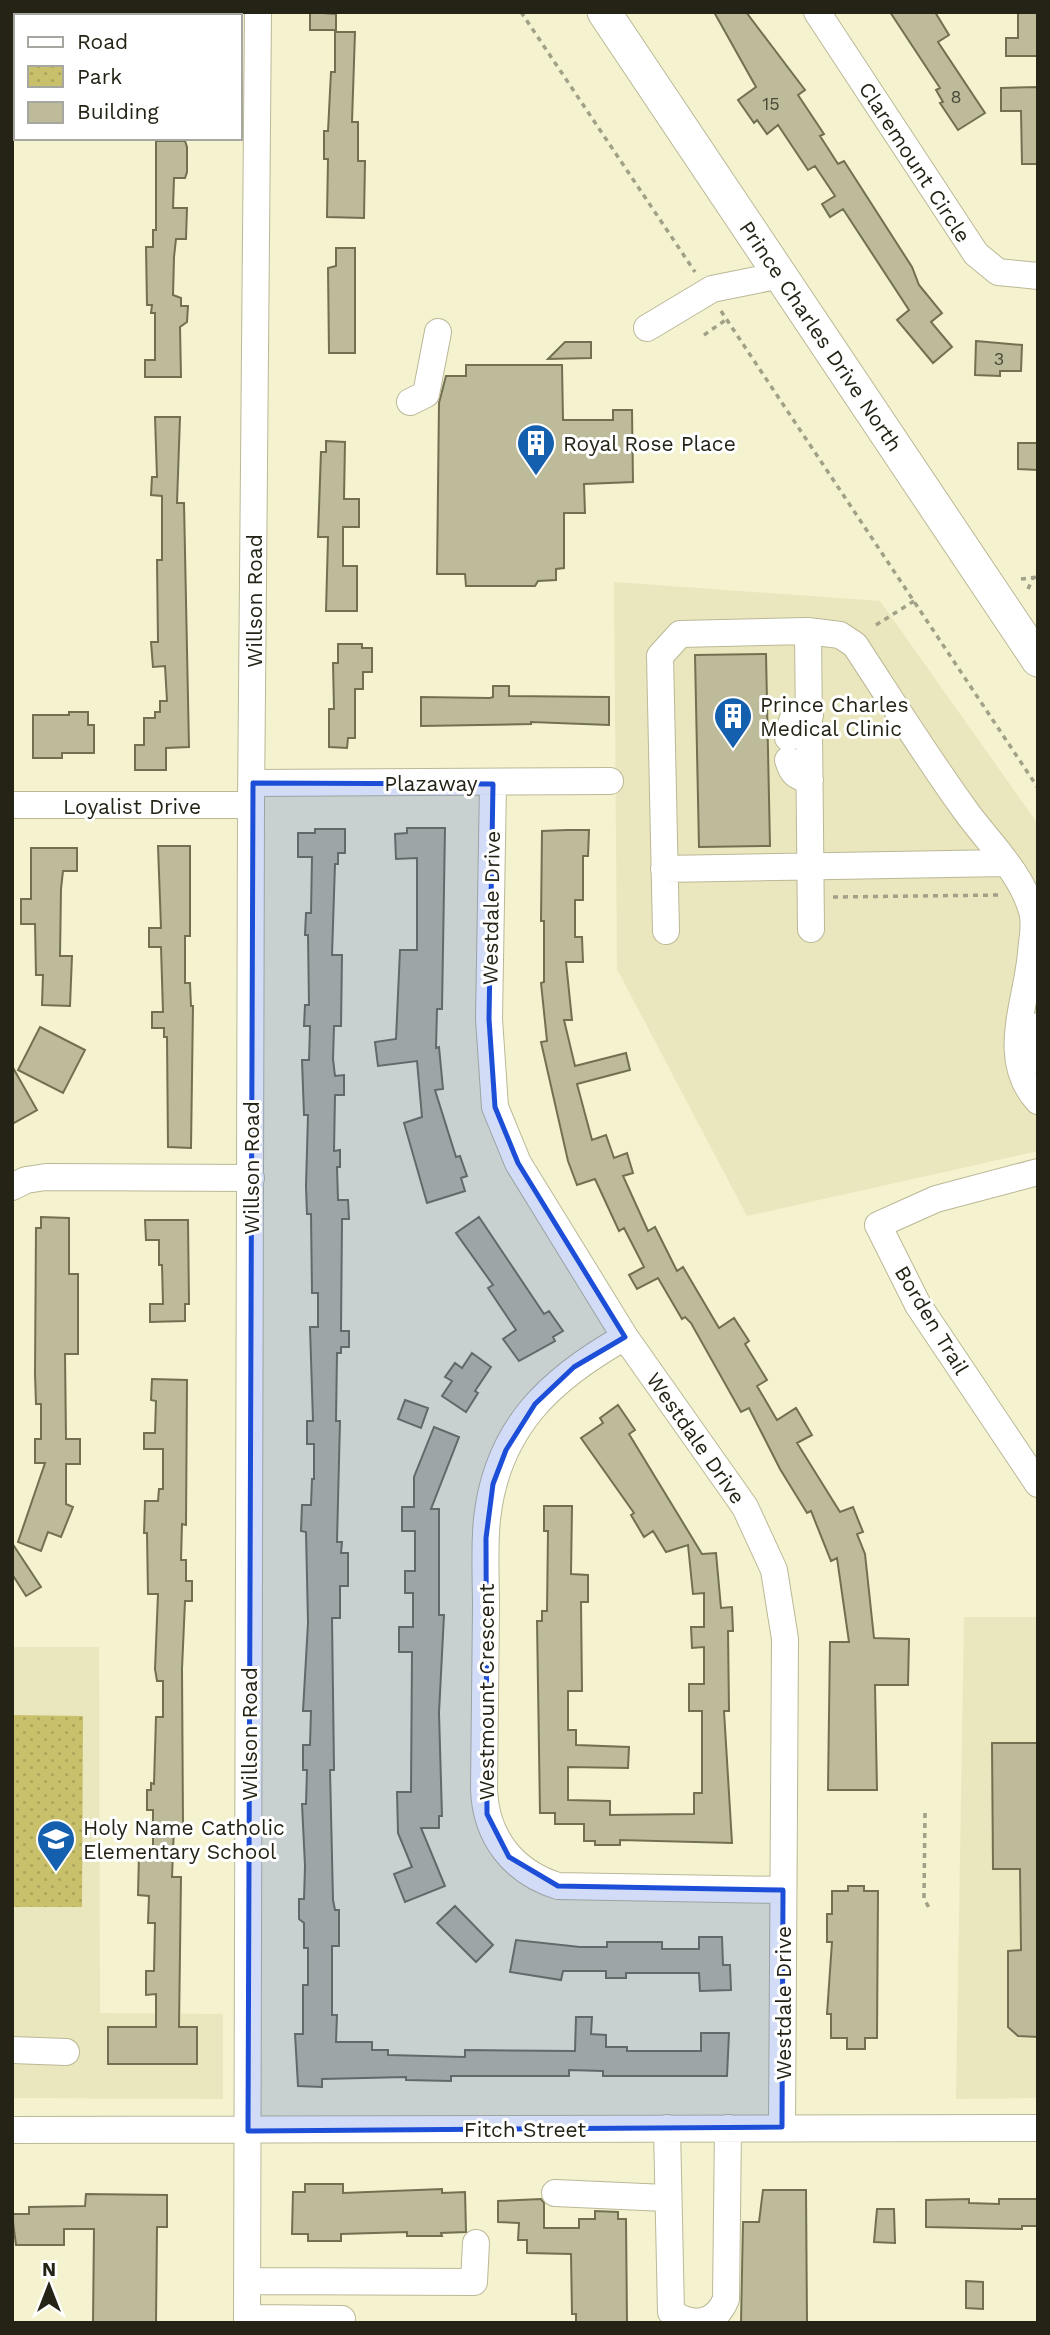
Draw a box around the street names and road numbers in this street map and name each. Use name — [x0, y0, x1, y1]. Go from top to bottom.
street label: Claremount Circle — [854, 77, 976, 247]
street label: Prince Charles Drive North — [734, 216, 908, 456]
street label: Willson Road — [242, 534, 267, 668]
street label: Plazaway — [384, 771, 478, 796]
street label: Loyalist Drive — [63, 794, 201, 819]
street label: Westdale Drive — [477, 831, 505, 985]
street label: Willson Road — [239, 1101, 264, 1235]
street label: Borden Trail — [890, 1261, 975, 1380]
street label: Westdale Drive — [641, 1368, 751, 1508]
street label: Westmount Crescent — [474, 1583, 499, 1801]
street label: Willson Road — [237, 1667, 262, 1801]
street label: Westdale Drive — [771, 1926, 796, 2080]
street label: Fitch Street — [464, 2117, 586, 2142]

